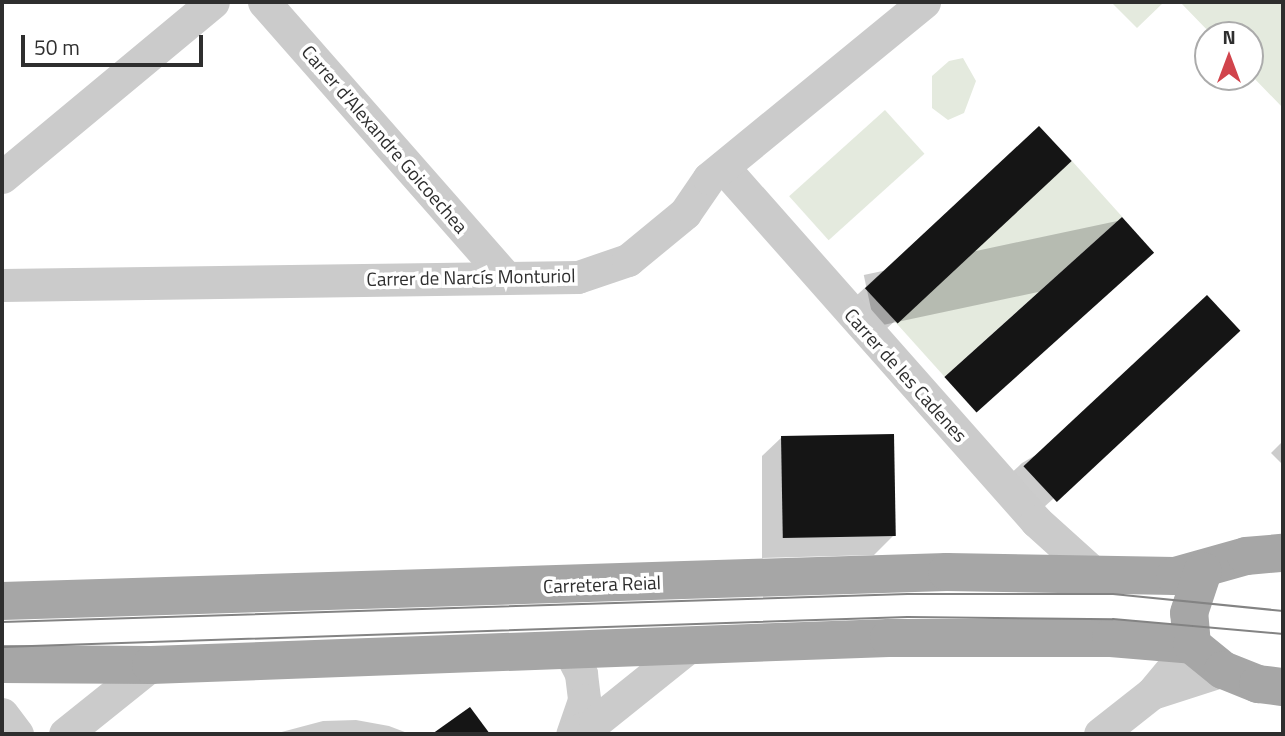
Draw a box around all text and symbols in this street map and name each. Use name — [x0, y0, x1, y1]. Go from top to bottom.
scale bar — [24, 21, 206, 65]
north arrow — [1194, 21, 1264, 91]
text: N — [1222, 22, 1236, 51]
text: 50 m — [34, 31, 80, 63]
street label: Carrer d'Alexandre Goicoechea — [297, 40, 473, 238]
street label: Carrer de Narcís Monturiol — [366, 264, 576, 290]
street label: Carrer de les Cadenes — [840, 303, 972, 447]
street label: Carretera Reial — [543, 571, 661, 597]

